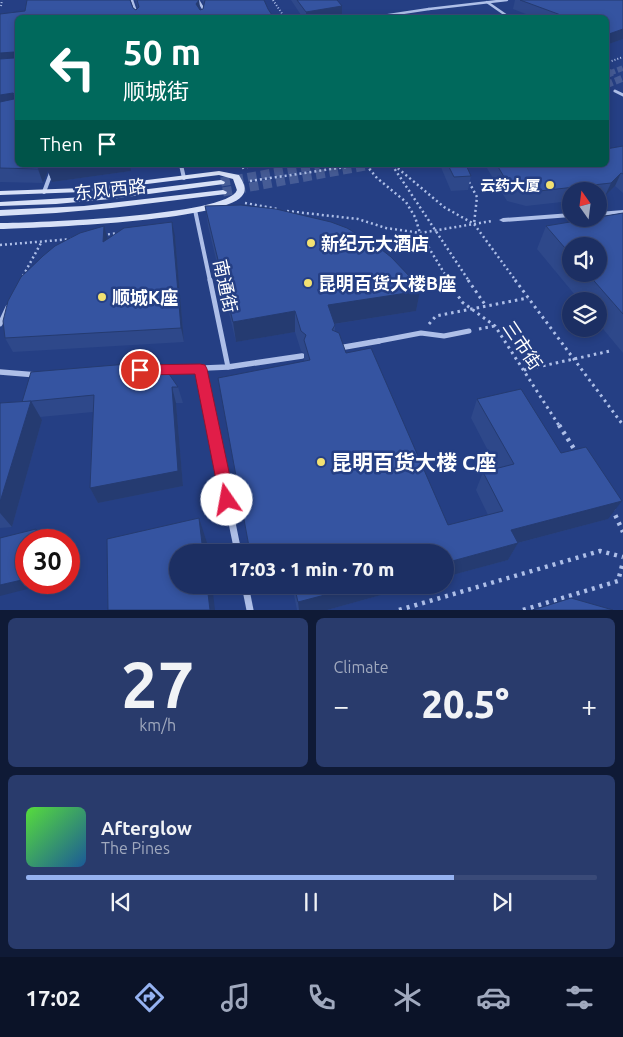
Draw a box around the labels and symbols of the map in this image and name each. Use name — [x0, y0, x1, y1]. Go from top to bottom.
street label: 东风西路 — [73, 175, 147, 203]
place label: 云药大厦 — [480, 177, 540, 194]
marker: 云药大厦 — [544, 179, 556, 191]
north arrow — [562, 182, 608, 228]
place label: 新纪元大酒店 — [321, 233, 429, 253]
marker: 新纪元大酒店 — [305, 237, 317, 249]
street label: 南通街 — [211, 258, 241, 314]
place label: 昆明百货大楼B座 — [318, 273, 456, 293]
marker: 昆明百货大楼B座 — [302, 277, 314, 289]
place label: 顺城K座 — [112, 287, 178, 307]
marker: 顺城K座 — [96, 291, 108, 303]
street label: 三市街 — [500, 317, 546, 373]
pin — [119, 349, 161, 391]
place label: 昆明百货大楼 C座 — [331, 450, 496, 474]
marker: 昆明百货大楼 C座 — [315, 456, 327, 468]
position arrow — [200, 473, 252, 525]
speed limit sign: 30 — [15, 529, 80, 594]

